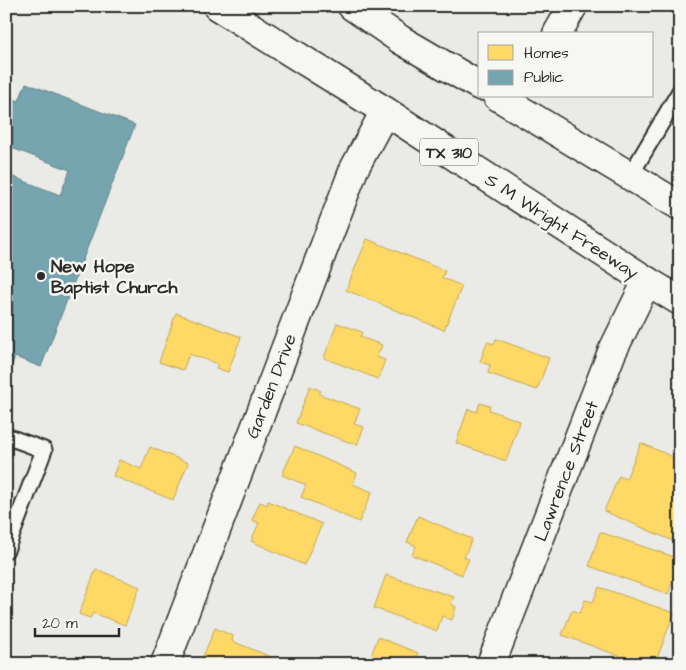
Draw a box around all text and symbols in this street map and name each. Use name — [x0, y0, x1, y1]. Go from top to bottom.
legend — [478, 32, 654, 98]
text: Homes — [524, 43, 569, 64]
text: Public — [524, 67, 564, 88]
road number: TX 310 — [420, 138, 478, 166]
street label: S M Wright Freeway — [479, 167, 644, 286]
place label: New Hope Baptist Church — [51, 254, 179, 300]
marker: New Hope Baptist Church — [35, 270, 47, 282]
street label: Garden Drive — [240, 330, 303, 442]
street label: Lawrence Street — [528, 397, 605, 545]
scale bar — [35, 605, 119, 637]
text: 20 m — [42, 613, 78, 634]

